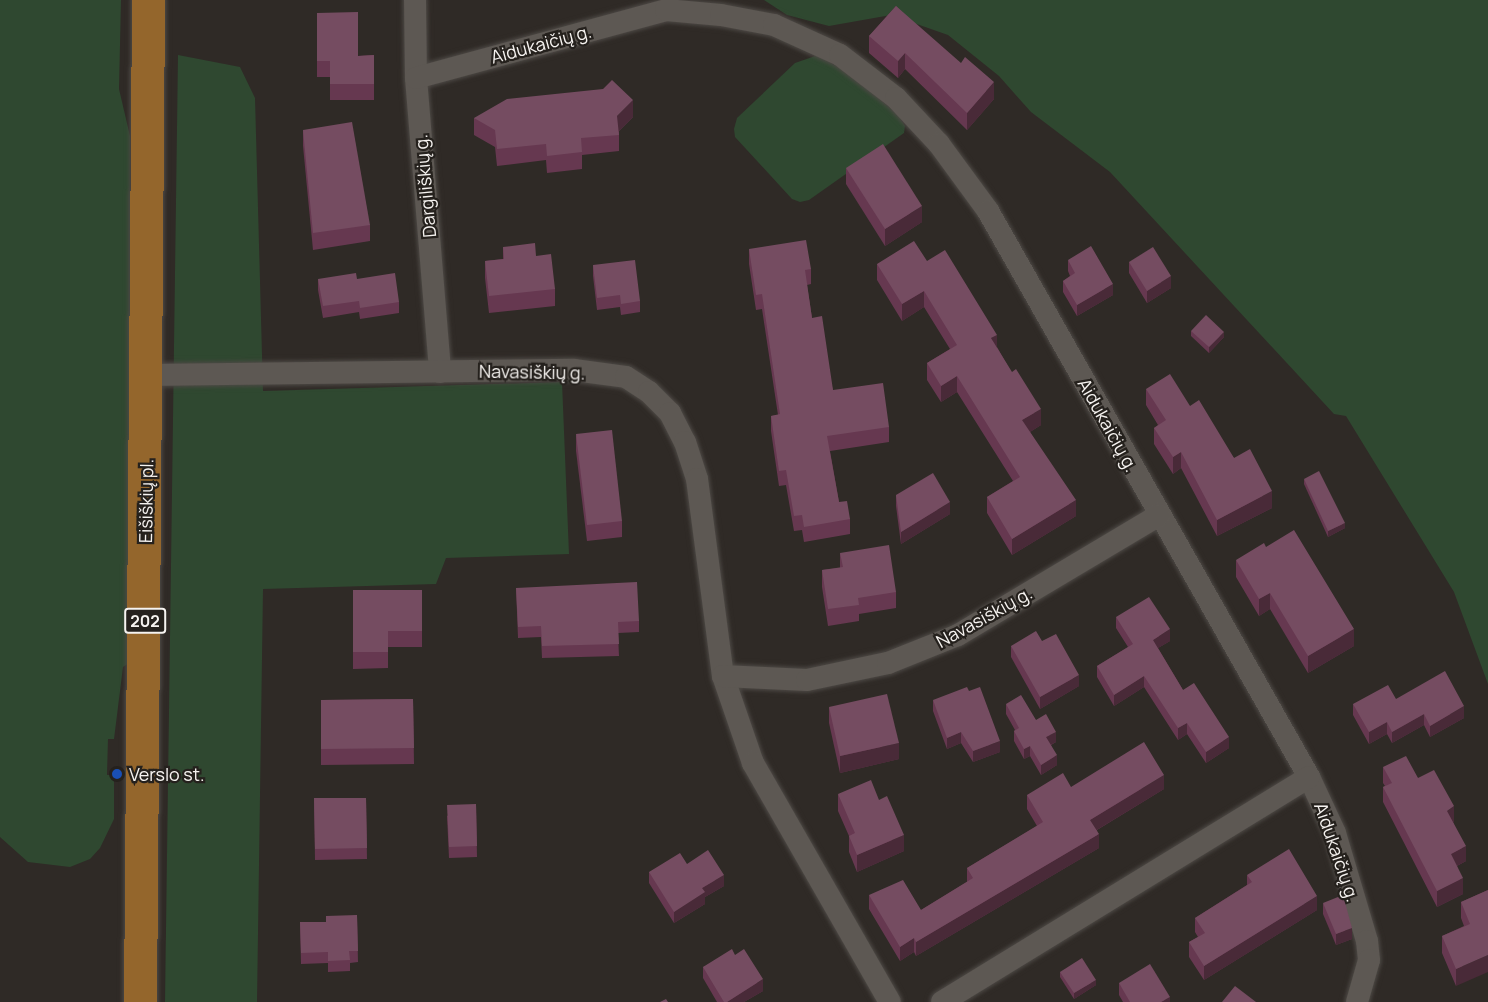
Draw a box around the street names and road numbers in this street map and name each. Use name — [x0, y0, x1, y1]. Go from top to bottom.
street label: Aidukaičių g. — [488, 20, 594, 68]
street label: Dargiliškių g. — [410, 133, 440, 239]
street label: Navasiškių g. — [479, 360, 585, 384]
street label: Aidukaičių g. — [1073, 375, 1143, 475]
street label: Eišiškių pl. — [134, 459, 158, 543]
street label: Navasiškių g. — [932, 582, 1036, 652]
road number: 202 — [124, 608, 166, 634]
street label: Aidukaičių g. — [1310, 800, 1364, 904]

